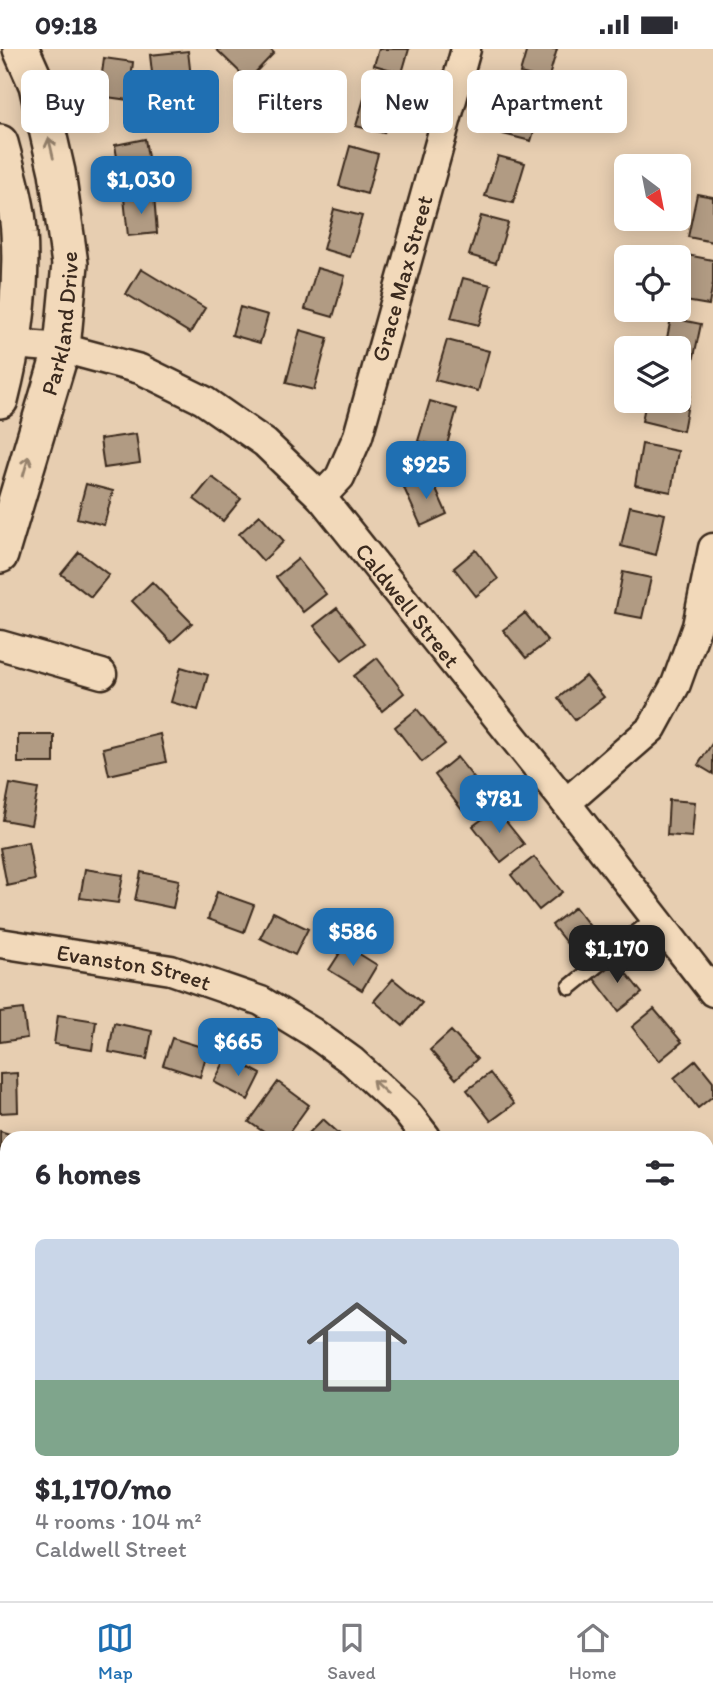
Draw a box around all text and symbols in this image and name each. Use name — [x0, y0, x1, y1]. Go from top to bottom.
text: 09:18 — [35, 9, 97, 41]
chip: Buy — [21, 70, 109, 133]
chip: Rent — [123, 70, 219, 133]
chip: Filters — [233, 70, 347, 133]
chip: New — [361, 70, 453, 133]
chip: Apartment — [467, 70, 627, 133]
one-way arrow — [44, 137, 57, 160]
north arrow — [614, 154, 691, 231]
map controls — [614, 154, 691, 413]
pin: $1,030 — [84, 157, 198, 216]
text: $1,030 — [107, 165, 175, 193]
street label: Grace Max Street — [365, 192, 439, 365]
button: locate — [614, 245, 691, 322]
street label: Parkland Drive — [35, 250, 84, 399]
button: layers — [614, 336, 691, 413]
pin: $925 — [385, 441, 467, 501]
text: $925 — [402, 450, 450, 478]
one-way arrow — [20, 455, 33, 477]
street label: Caldwell Street — [349, 537, 466, 673]
pin: $781 — [458, 775, 540, 835]
text: $781 — [476, 784, 522, 812]
pin: $586 — [312, 909, 394, 968]
text: $586 — [329, 917, 377, 945]
pin: $1,170 — [560, 925, 674, 985]
text: $1,170 — [585, 934, 649, 962]
street label: Evanston Street — [55, 938, 215, 997]
pin: $665 — [197, 1019, 279, 1078]
text: $665 — [214, 1027, 262, 1055]
one-way arrow — [372, 1079, 389, 1096]
icon: filters — [641, 1154, 679, 1192]
text: 6 homes — [35, 1155, 141, 1192]
icon: home — [294, 1284, 420, 1410]
text: $1,170/mo — [35, 1470, 172, 1507]
text: 4 rooms · 104 m² — [35, 1507, 202, 1535]
text: Caldwell Street — [35, 1535, 187, 1563]
tab: Map — [96, 1619, 134, 1684]
tab: Saved — [327, 1619, 376, 1684]
tab: Home — [569, 1619, 617, 1684]

